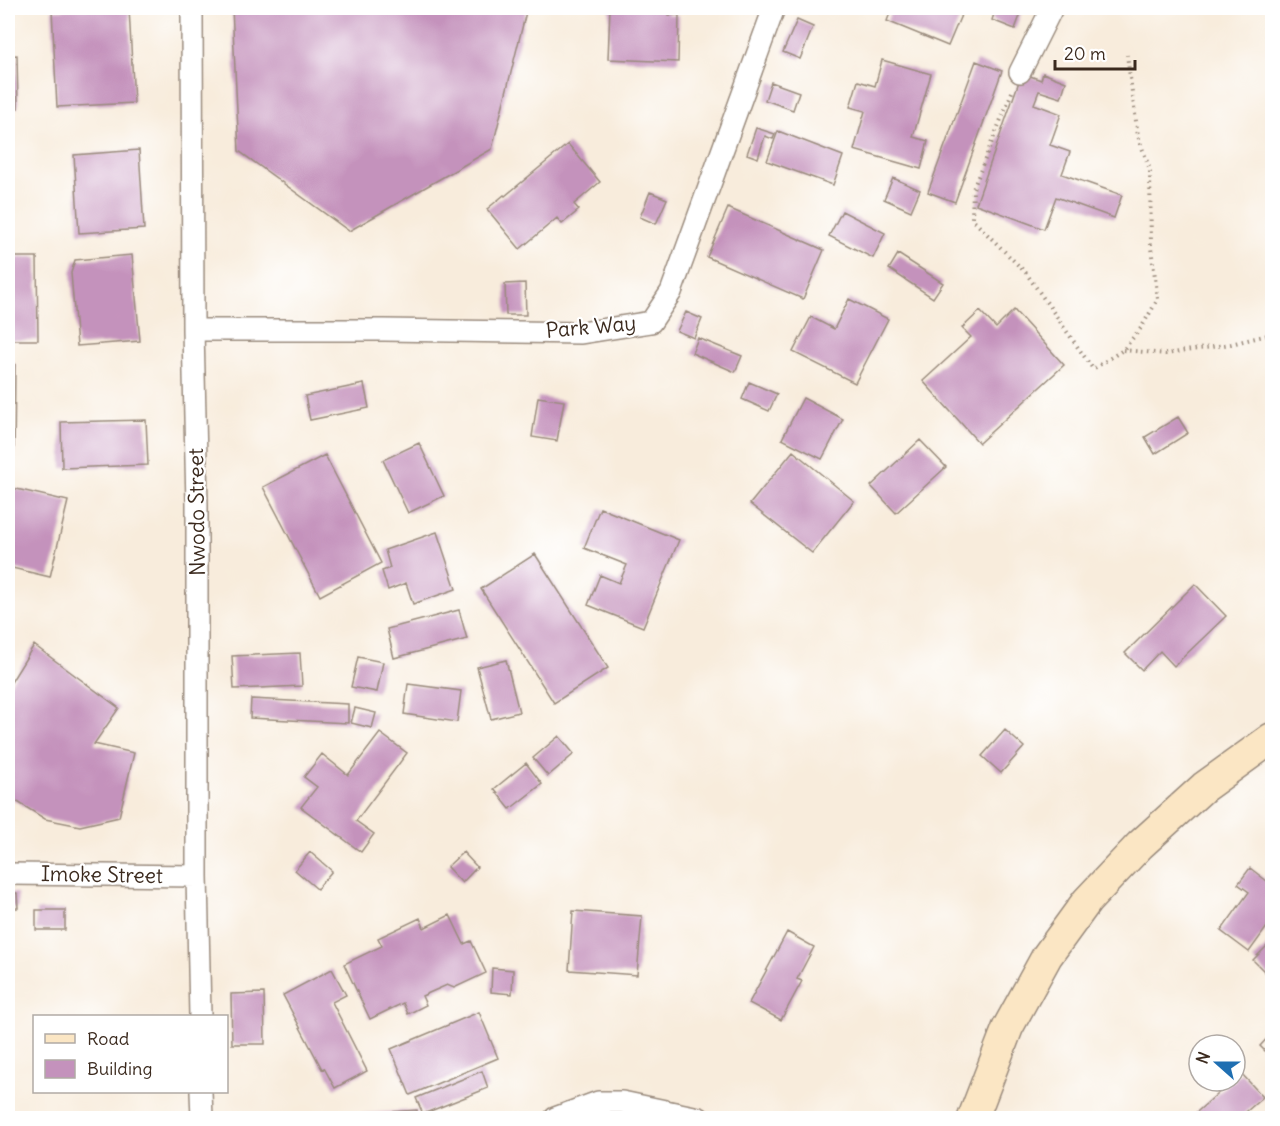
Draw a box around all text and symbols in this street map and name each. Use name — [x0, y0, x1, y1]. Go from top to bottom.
scale bar — [1055, 33, 1134, 71]
text: 20 m — [1064, 42, 1106, 65]
street label: Park Way — [545, 309, 637, 344]
street label: Nwodo Street — [182, 448, 211, 576]
street label: Imoke Street — [41, 860, 163, 889]
legend — [33, 1015, 228, 1093]
text: Road — [87, 1027, 130, 1050]
north arrow — [1187, 1033, 1247, 1093]
text: N — [1192, 1049, 1214, 1066]
text: Building — [87, 1057, 152, 1080]

